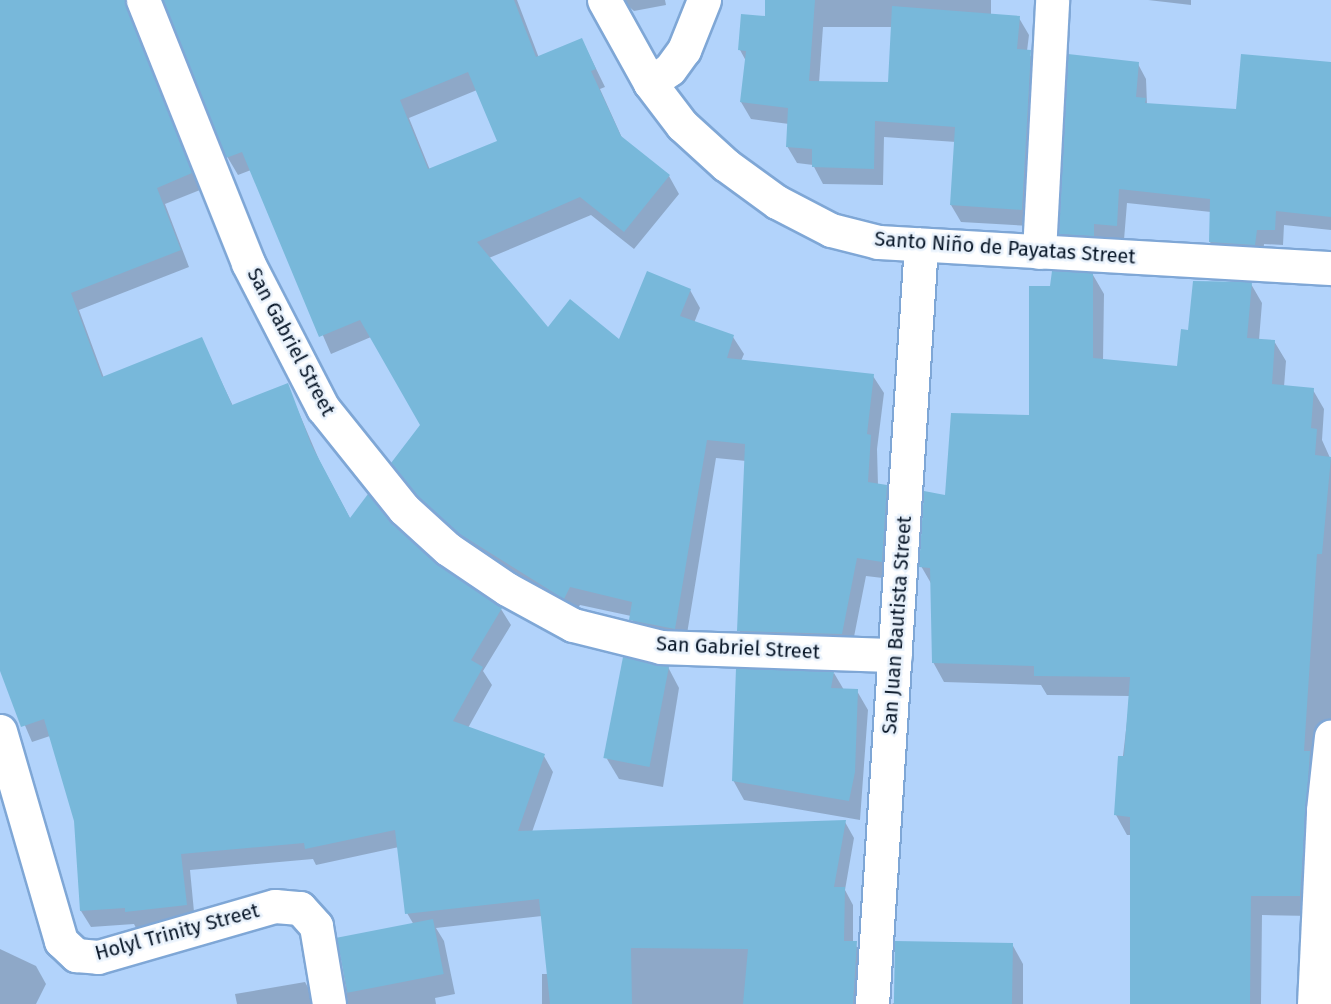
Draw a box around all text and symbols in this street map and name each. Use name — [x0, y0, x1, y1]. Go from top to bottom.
street label: Santo Niño de Payatas Street — [874, 227, 1136, 269]
street label: San Gabriel Street — [242, 264, 340, 420]
street label: San Juan Bautista Street — [877, 515, 917, 735]
street label: San Gabriel Street — [656, 632, 820, 664]
street label: Holyl Trinity Street — [92, 899, 262, 965]

